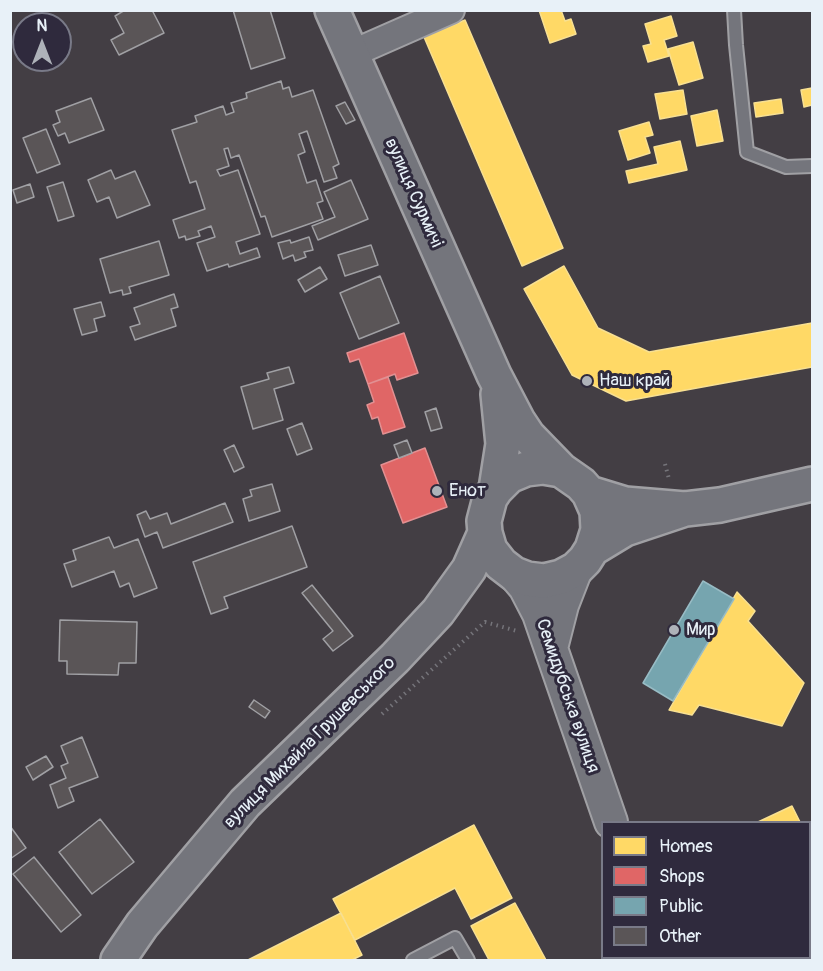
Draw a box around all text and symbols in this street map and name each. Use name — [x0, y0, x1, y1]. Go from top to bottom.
north arrow — [12, 12, 72, 72]
text: N — [37, 16, 47, 36]
street label: вулиця Сурмичі — [379, 135, 447, 251]
place label: Наш край — [599, 370, 670, 392]
marker: Наш край — [580, 374, 594, 388]
place label: Енот — [449, 480, 486, 502]
marker: Енот — [430, 484, 444, 498]
street label: Семидубська вулиця — [531, 616, 603, 776]
place label: Мир — [686, 619, 715, 641]
marker: Мир — [667, 623, 681, 637]
street label: вулиця Михайла Грушевського — [220, 653, 400, 833]
legend — [601, 821, 811, 959]
text: Homes — [659, 835, 712, 858]
text: Shops — [659, 865, 704, 888]
text: Public — [659, 895, 703, 918]
text: Other — [659, 925, 701, 948]

